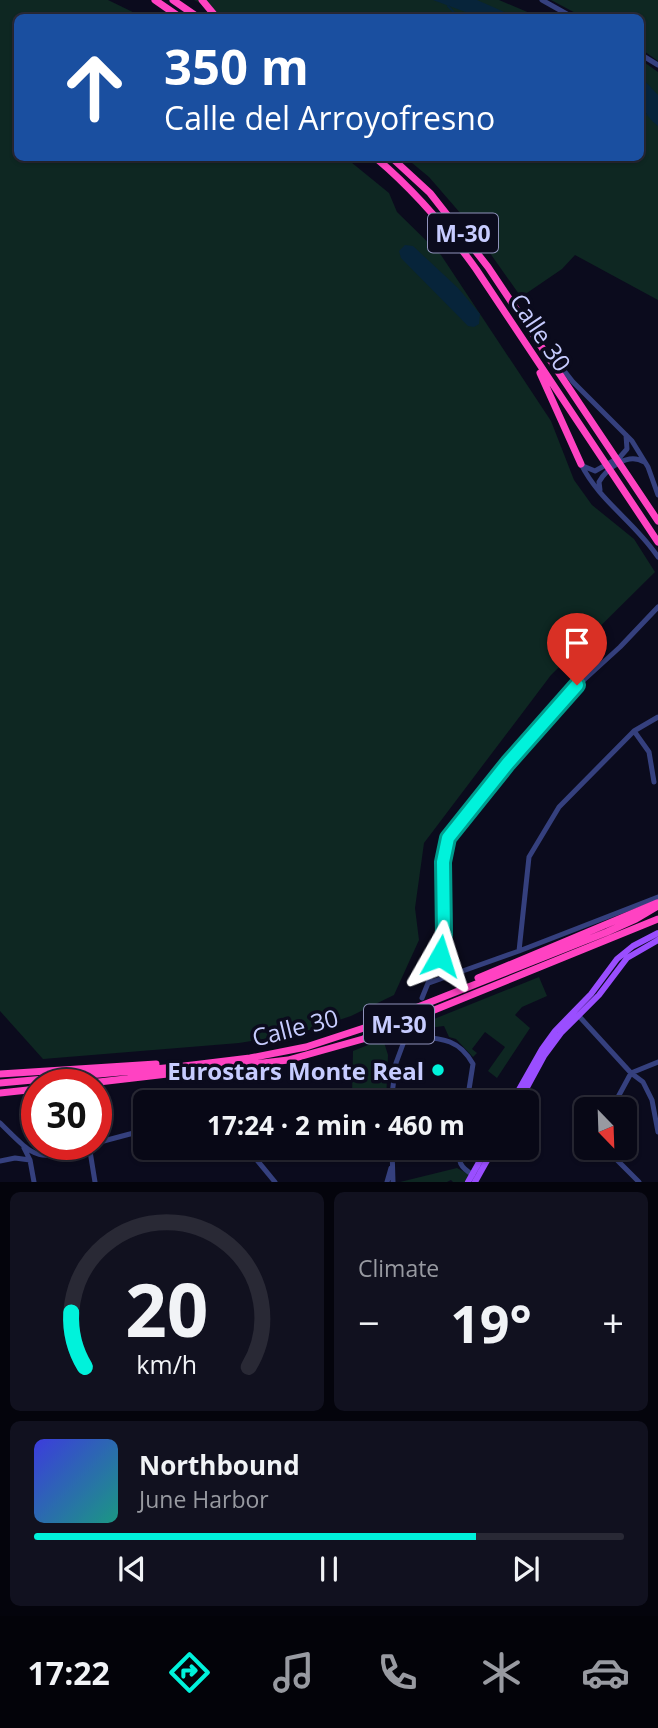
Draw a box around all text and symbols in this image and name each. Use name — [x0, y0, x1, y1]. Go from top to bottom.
text: 350 m — [164, 33, 309, 99]
icon: ahead — [49, 42, 140, 133]
text: Calle del Arroyofresno — [164, 96, 495, 139]
road number: M-30 — [428, 214, 498, 252]
street label: Calle 30 — [503, 286, 579, 378]
pin — [547, 613, 607, 685]
icon: arrive — [558, 624, 596, 662]
position arrow — [403, 919, 477, 993]
street label: Calle 30 — [248, 1000, 342, 1054]
road number: M-30 — [364, 1004, 434, 1044]
place label: Eurostars Monte Real — [167, 1054, 424, 1087]
marker: Eurostars Monte Real — [430, 1062, 446, 1078]
speed limit sign: 30 — [21, 1069, 112, 1160]
north arrow — [574, 1097, 637, 1160]
map controls — [574, 1097, 637, 1160]
text: 17:24 · 2 min · 460 m — [207, 1107, 465, 1143]
text: Climate — [358, 1252, 439, 1284]
text: 20 — [125, 1260, 209, 1359]
text: 19° — [450, 1287, 532, 1358]
text: − — [358, 1296, 380, 1348]
text: + — [602, 1296, 624, 1348]
text: km/h — [137, 1347, 197, 1381]
text: Northbound — [139, 1447, 300, 1483]
text: June Harbor — [139, 1483, 269, 1515]
icon: previous — [113, 1550, 151, 1588]
icon: pause — [310, 1550, 348, 1588]
icon: next — [507, 1550, 545, 1588]
icon: directions — [165, 1648, 214, 1697]
icon: music — [269, 1648, 318, 1697]
icon: phone — [373, 1648, 422, 1697]
icon: climate — [477, 1648, 526, 1697]
icon: car — [581, 1648, 630, 1697]
text: 17:22 — [28, 1651, 110, 1694]

